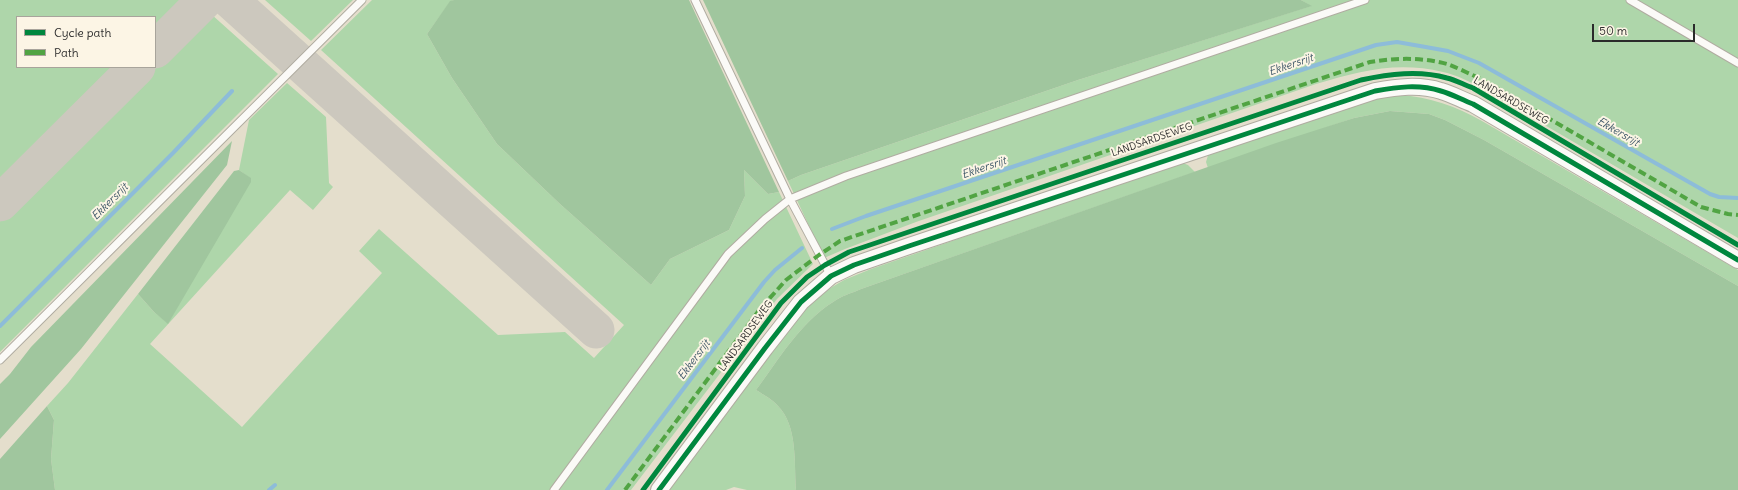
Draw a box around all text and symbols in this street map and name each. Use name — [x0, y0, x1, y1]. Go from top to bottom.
legend — [16, 16, 156, 68]
scale bar — [1594, 16, 1697, 42]
text: 50 m — [1599, 23, 1627, 38]
text: Cycle path — [54, 25, 111, 40]
text: Path — [54, 45, 79, 60]
water label: Ekkersrijt — [1267, 51, 1315, 79]
street label: LANDSARDSEWEG — [1471, 75, 1551, 127]
water label: Ekkersrijt — [1595, 115, 1641, 149]
street label: LANDSARDSEWEG — [1110, 121, 1194, 159]
water label: Ekkersrijt — [960, 154, 1008, 182]
water label: Ekkersrijt — [89, 181, 131, 223]
street label: LANDSARDSEWEG — [716, 298, 776, 374]
water label: Ekkersrijt — [675, 338, 713, 382]

